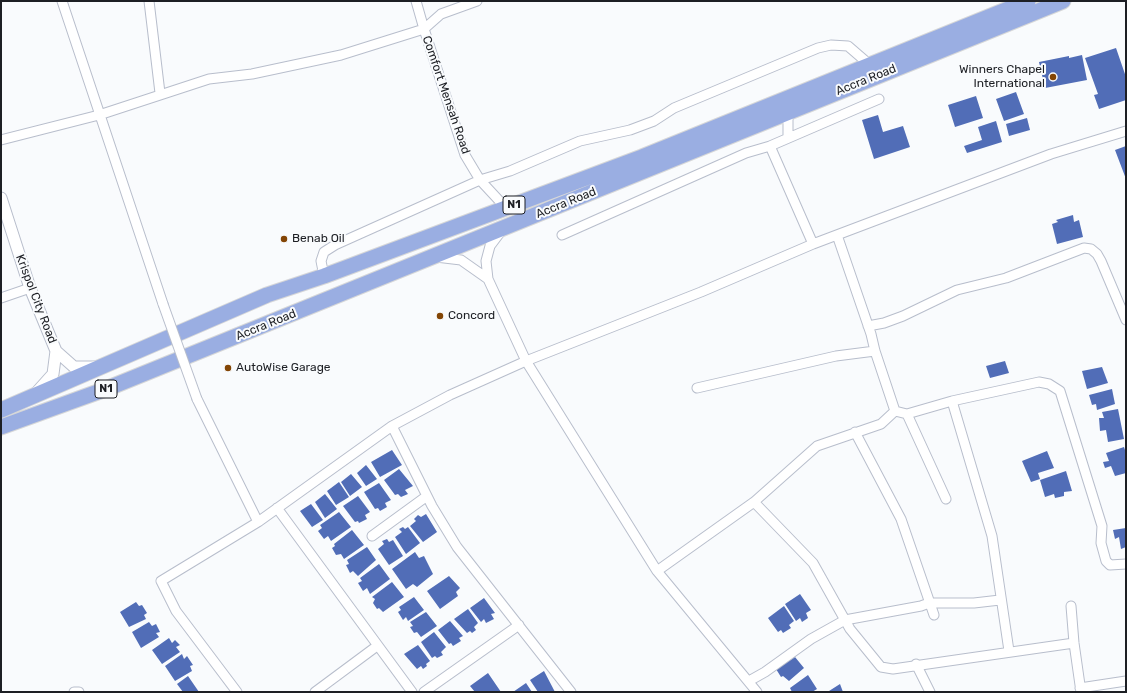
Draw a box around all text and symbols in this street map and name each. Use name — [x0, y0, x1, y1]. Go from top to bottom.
street label: Comfort Mensah Road — [419, 34, 473, 156]
street label: Accra Road — [834, 61, 898, 99]
place label: Winners Chapel International — [959, 63, 1045, 91]
marker: Winners Chapel International — [1048, 72, 1058, 82]
street label: Accra Road — [534, 184, 598, 222]
road number: N1 — [503, 196, 525, 214]
place label: Benab Oil — [292, 232, 345, 246]
marker: Benab Oil — [279, 234, 289, 244]
street label: Krispol City Road — [12, 252, 60, 346]
street label: Accra Road — [234, 306, 298, 344]
place label: Concord — [448, 309, 495, 323]
marker: Concord — [435, 311, 445, 321]
place label: AutoWise Garage — [236, 361, 331, 375]
marker: AutoWise Garage — [223, 363, 233, 373]
road number: N1 — [95, 380, 117, 398]

